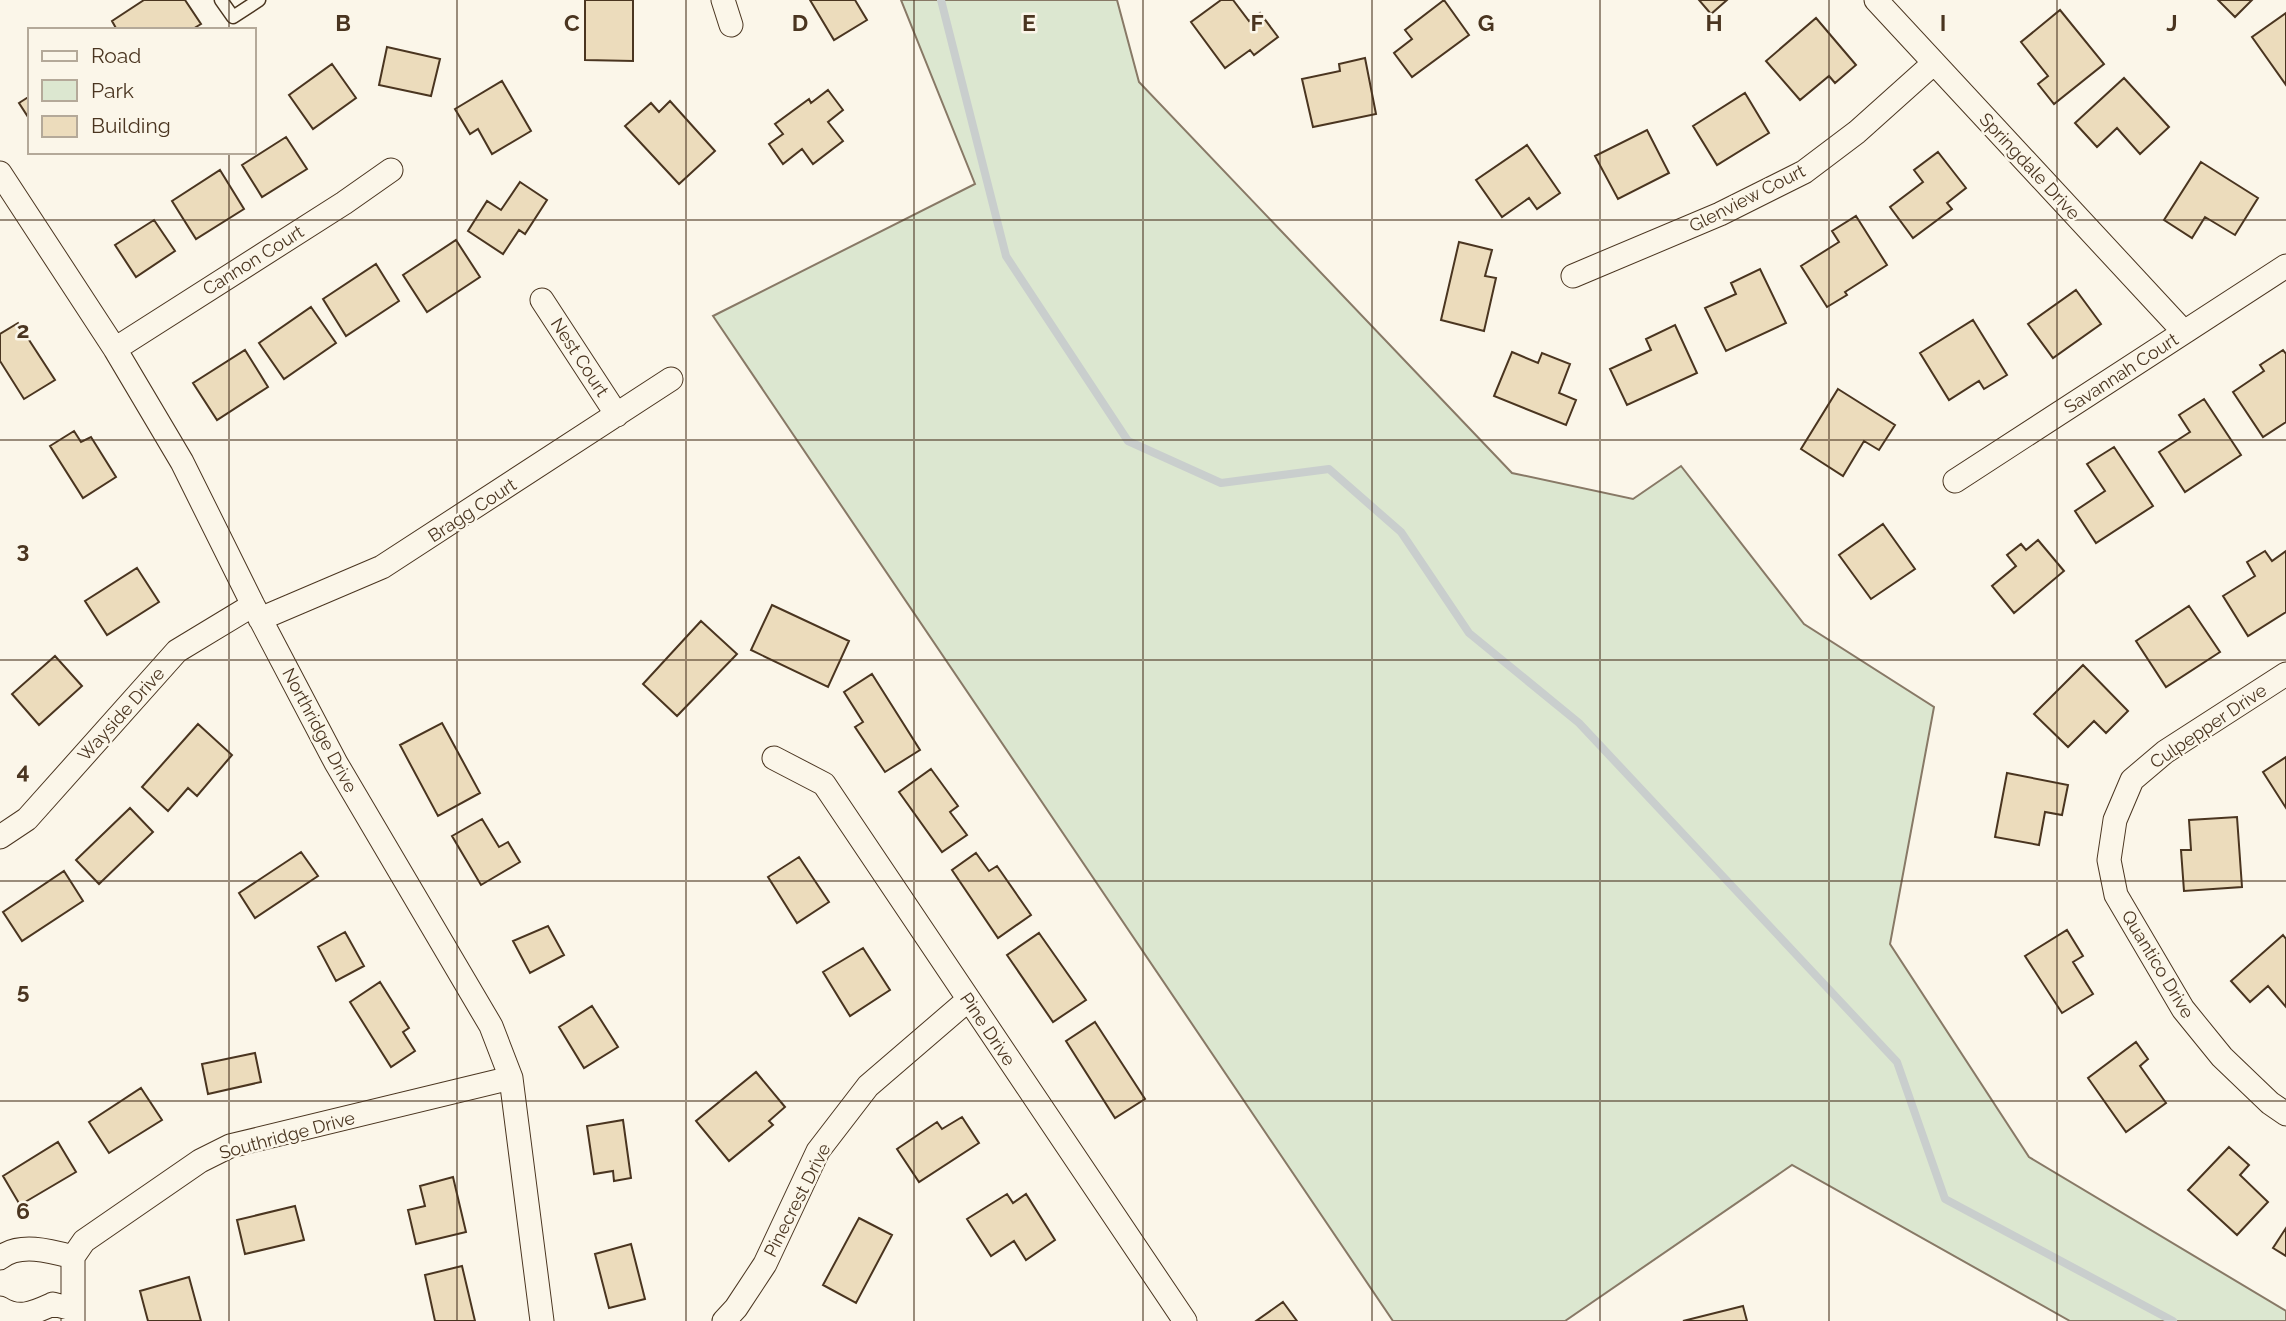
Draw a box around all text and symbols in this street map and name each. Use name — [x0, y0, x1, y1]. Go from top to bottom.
text: B — [335, 9, 351, 36]
text: C — [564, 9, 580, 36]
text: D — [792, 9, 808, 36]
text: E — [1022, 9, 1036, 36]
text: F — [1250, 9, 1264, 36]
text: G — [1478, 9, 1494, 36]
text: H — [1705, 9, 1723, 36]
text: I — [1940, 9, 1946, 36]
text: J — [2166, 9, 2178, 36]
legend — [28, 28, 256, 154]
text: Road — [91, 43, 141, 68]
text: Park — [91, 78, 134, 103]
street label: Springdale Drive — [1975, 108, 2085, 224]
text: Building — [91, 113, 171, 138]
street label: Glenview Court — [1686, 160, 1808, 236]
street label: Cannon Court — [199, 221, 307, 299]
street label: Nest Court — [547, 314, 613, 400]
text: 2 — [17, 316, 29, 343]
street label: Savannah Court — [2060, 328, 2182, 418]
street label: Bragg Court — [424, 474, 520, 546]
text: 3 — [17, 536, 29, 563]
street label: Wayside Drive — [73, 662, 169, 765]
street label: Northridge Drive — [278, 664, 362, 796]
street label: Culpepper Drive — [2146, 679, 2271, 773]
text: 4 — [16, 757, 30, 784]
street label: Quantico Drive — [2117, 906, 2199, 1022]
text: 5 — [17, 977, 30, 1004]
street label: Pine Drive — [956, 988, 1020, 1070]
street label: Southridge Drive — [217, 1107, 358, 1163]
street label: Pinecrest Drive — [759, 1139, 835, 1260]
text: 6 — [16, 1197, 30, 1224]

